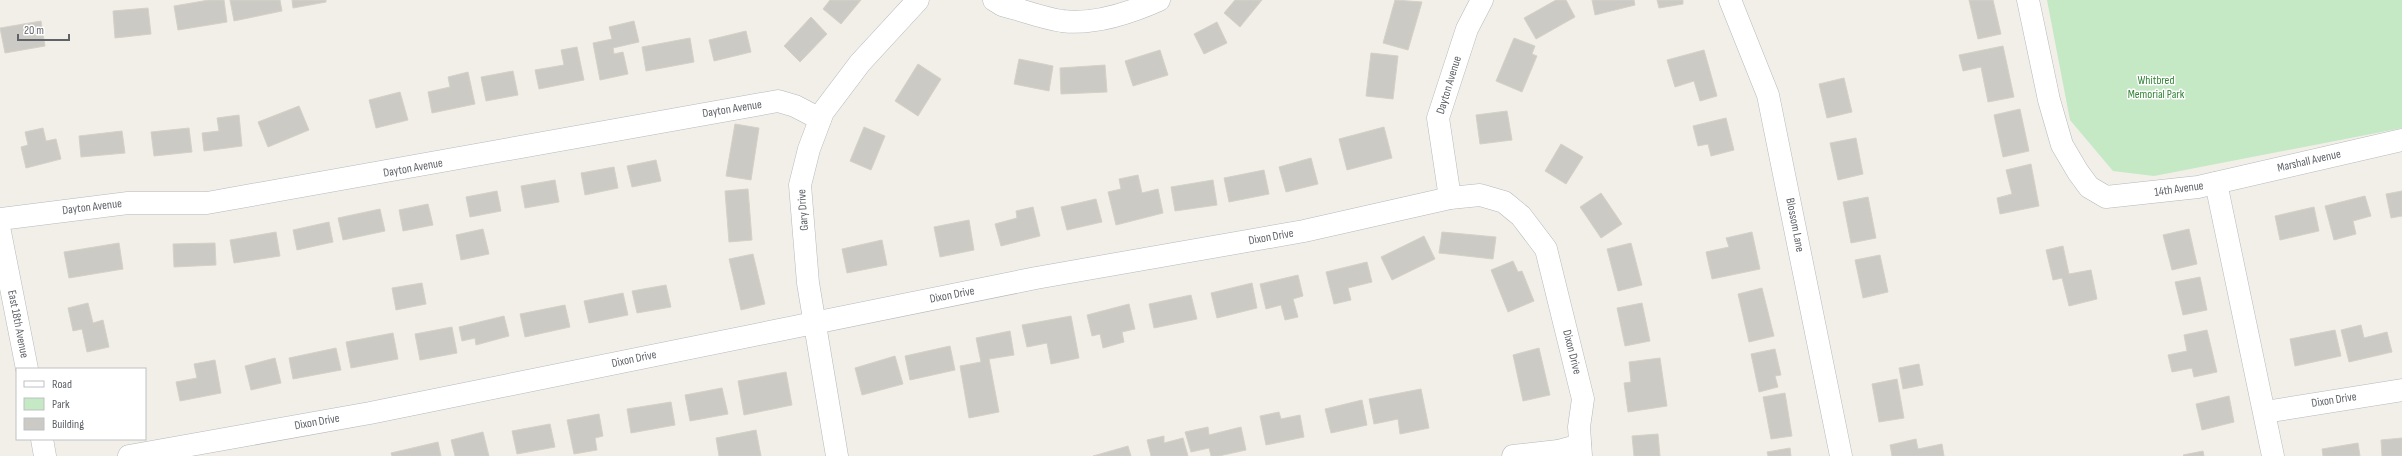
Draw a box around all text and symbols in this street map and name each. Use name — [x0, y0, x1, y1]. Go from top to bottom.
scale bar — [18, 16, 69, 42]
text: 20 m — [24, 23, 44, 38]
street label: Dayton Avenue — [1433, 54, 1465, 116]
park label: Whitbred Memorial Park — [2128, 73, 2185, 102]
street label: Dayton Avenue — [701, 97, 763, 121]
street label: Marshall Avenue — [2276, 146, 2342, 176]
street label: Dayton Avenue — [382, 155, 444, 181]
street label: 14th Avenue — [2154, 178, 2205, 200]
street label: Gary Drive — [794, 189, 812, 231]
street label: Dayton Avenue — [61, 196, 123, 218]
street label: Blossom Lane — [1782, 197, 1808, 253]
street label: Dixon Drive — [1247, 226, 1295, 248]
street label: Dixon Drive — [928, 283, 976, 307]
street label: East 18th Avenue — [4, 289, 32, 359]
street label: Dixon Drive — [1559, 328, 1585, 376]
street label: Dixon Drive — [610, 347, 658, 371]
legend — [16, 368, 146, 440]
text: Road — [52, 377, 72, 392]
street label: Dixon Drive — [2310, 389, 2358, 411]
text: Park — [52, 397, 70, 412]
street label: Dixon Drive — [293, 411, 341, 433]
text: Building — [52, 417, 84, 432]

